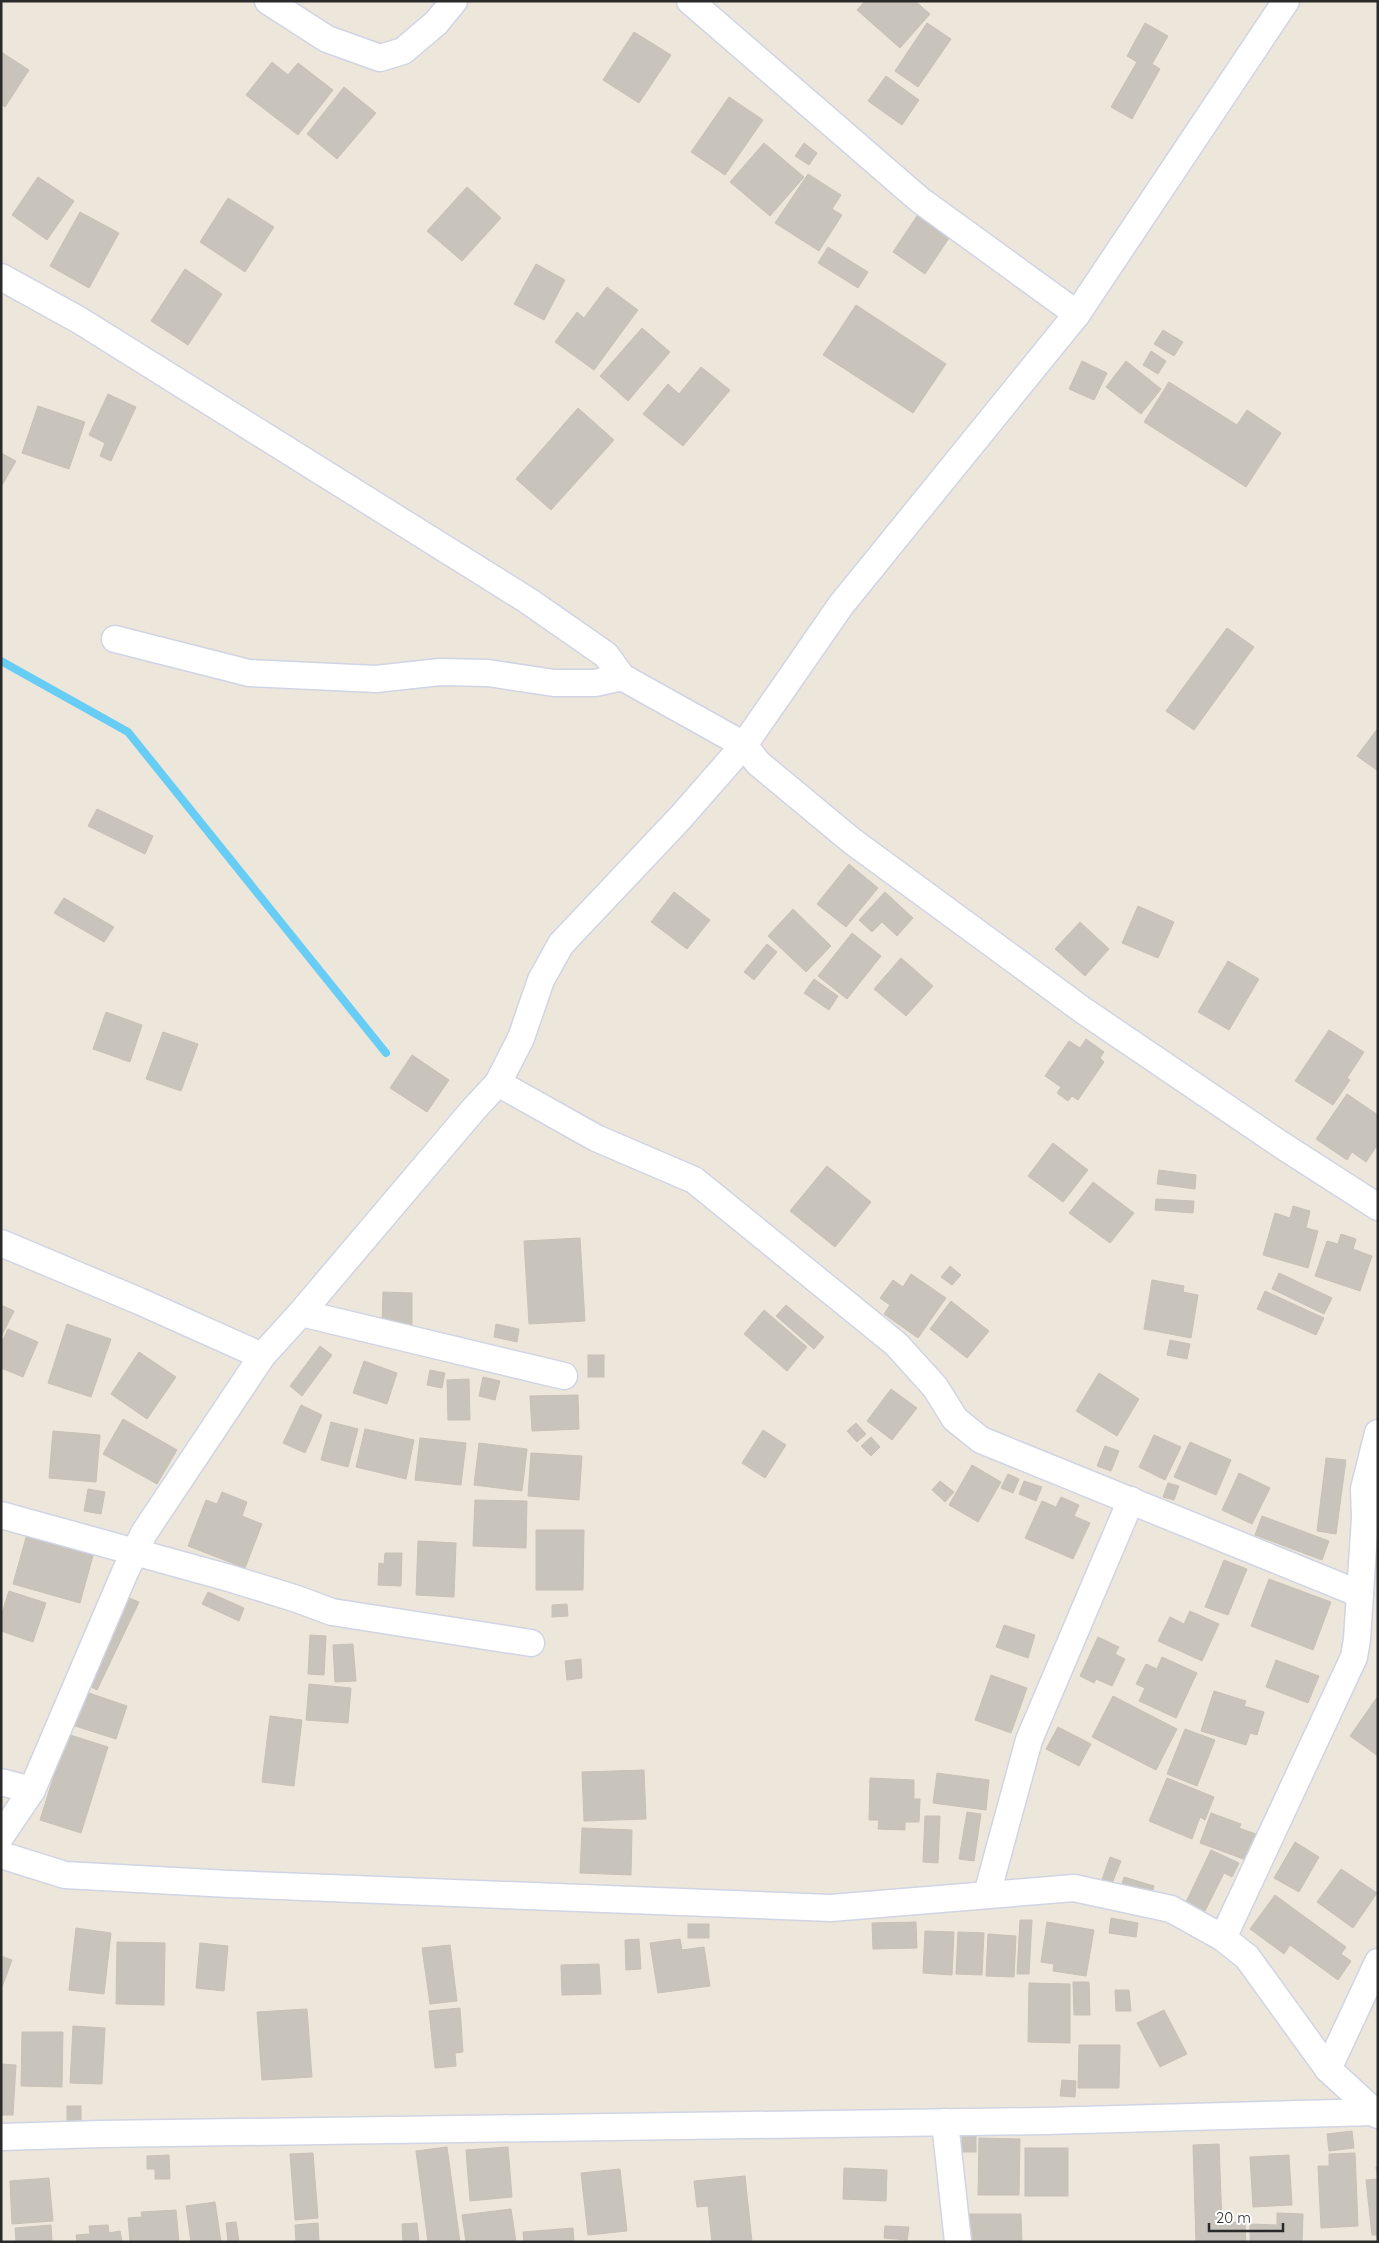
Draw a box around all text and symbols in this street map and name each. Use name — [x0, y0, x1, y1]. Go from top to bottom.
scale bar — [1209, 2200, 1283, 2232]
text: 20 m — [1216, 2208, 1251, 2227]

